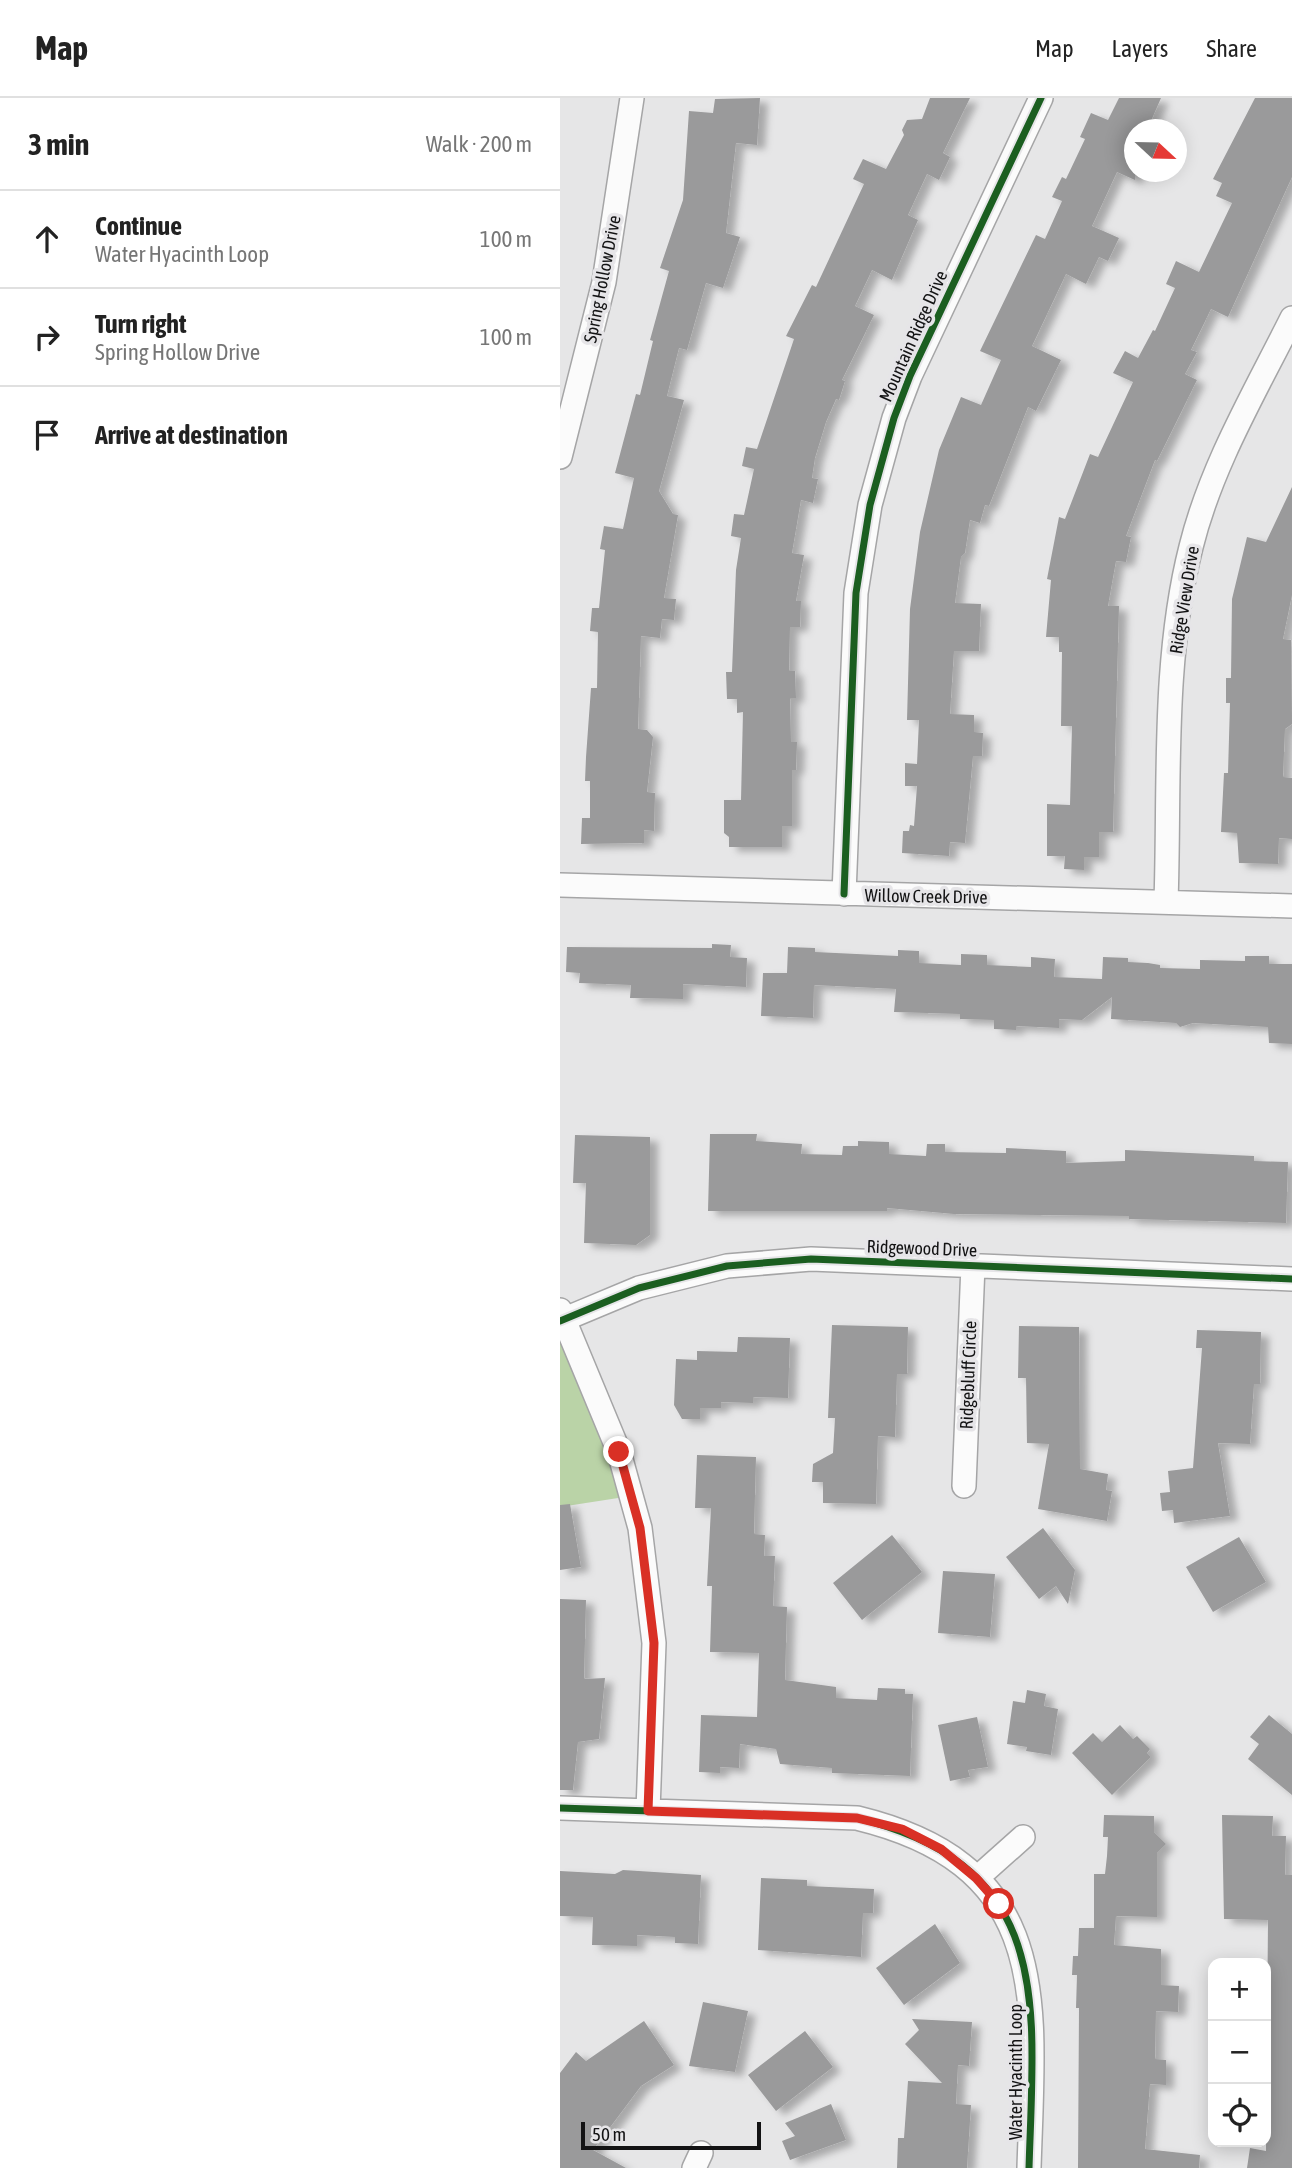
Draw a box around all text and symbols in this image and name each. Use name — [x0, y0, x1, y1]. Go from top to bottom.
text: Map — [35, 29, 88, 67]
text: Map — [1035, 35, 1074, 62]
text: Layers — [1112, 35, 1168, 62]
text: Share — [1206, 35, 1257, 62]
north arrow — [1124, 119, 1187, 182]
text: 3 min — [28, 127, 89, 161]
text: Walk · 200 m — [426, 131, 532, 157]
text: Continue — [95, 211, 182, 241]
street label: Spring Hollow Drive — [579, 214, 625, 344]
icon: ahead — [28, 220, 66, 258]
text: 100 m — [480, 226, 532, 252]
text: Water Hyacinth Loop — [95, 241, 269, 267]
street label: Mountain Ridge Drive — [875, 267, 951, 405]
text: Turn right — [95, 309, 186, 339]
icon: right — [28, 318, 66, 356]
text: 100 m — [480, 324, 532, 350]
text: Spring Hollow Drive — [95, 339, 260, 365]
icon: arrive — [28, 416, 66, 454]
text: Arrive at destination — [95, 420, 288, 450]
street label: Ridge View Drive — [1165, 545, 1203, 655]
street label: Willow Creek Drive — [864, 884, 988, 908]
street label: Ridgewood Drive — [866, 1236, 978, 1260]
street label: Ridgebluff Circle — [956, 1320, 980, 1430]
route end — [603, 1436, 634, 1467]
route start — [983, 1888, 1014, 1919]
map controls — [1208, 1958, 1271, 2147]
button: + — [1208, 1958, 1271, 2021]
street label: Water Hyacinth Loop — [1005, 2004, 1026, 2140]
button: − — [1208, 2021, 1271, 2084]
button: locate — [1208, 2084, 1271, 2147]
scale bar — [581, 2119, 761, 2151]
text: 50 m — [592, 2123, 626, 2145]

